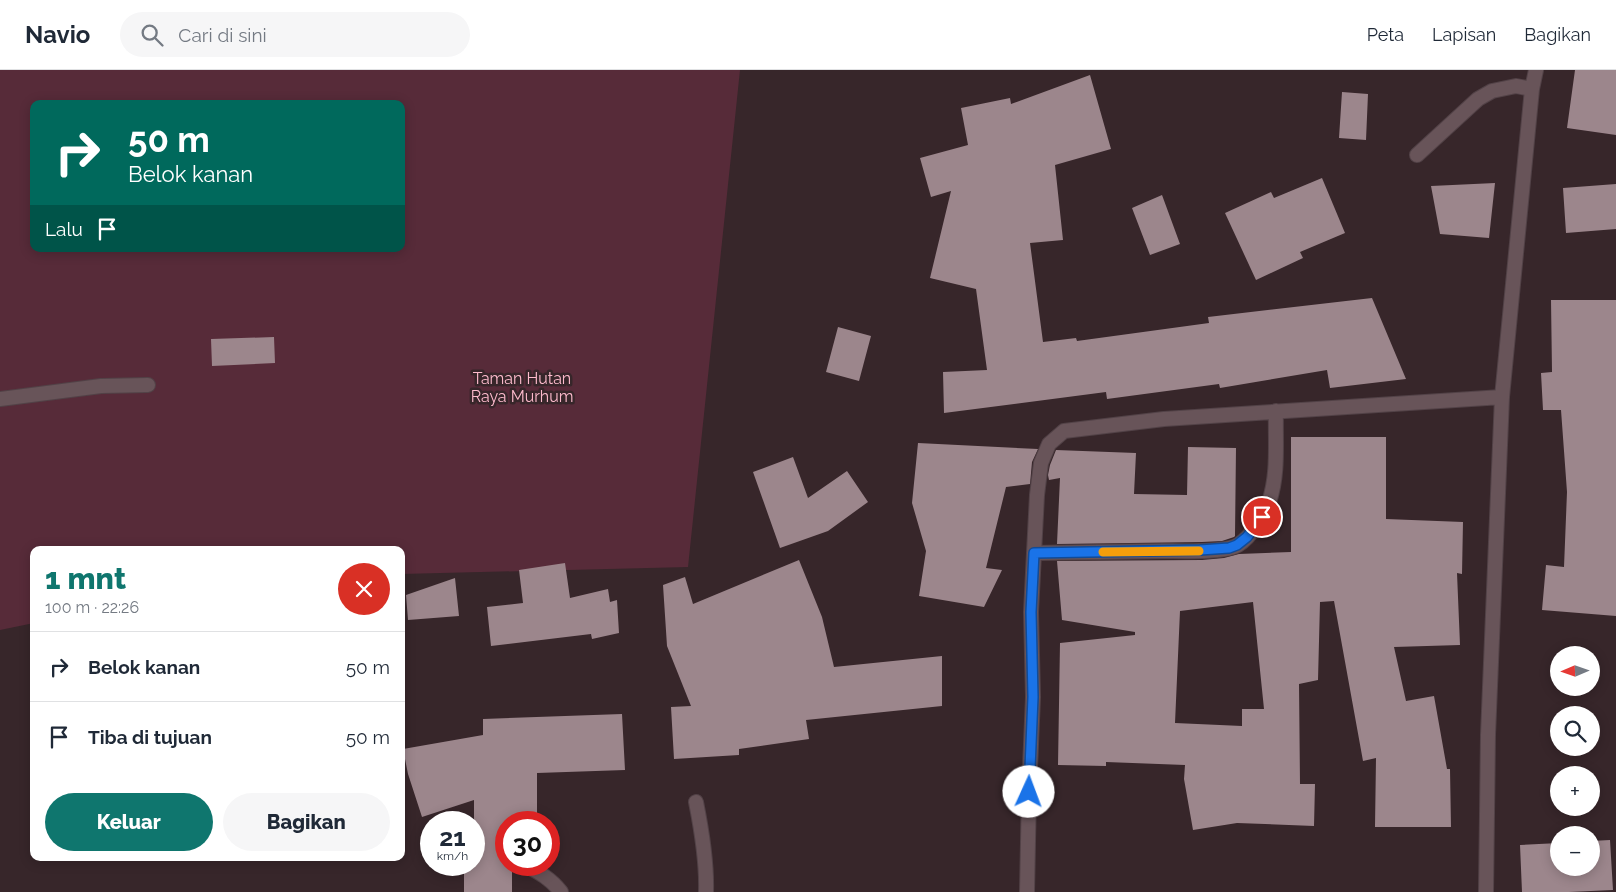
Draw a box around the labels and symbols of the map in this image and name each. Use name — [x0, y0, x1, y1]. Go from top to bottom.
park label: Taman Hutan Raya Murhum — [471, 369, 573, 406]
pin — [1241, 496, 1283, 538]
north arrow — [1550, 646, 1600, 696]
position arrow — [1002, 765, 1054, 817]
speed limit sign: 30 — [495, 811, 560, 876]

